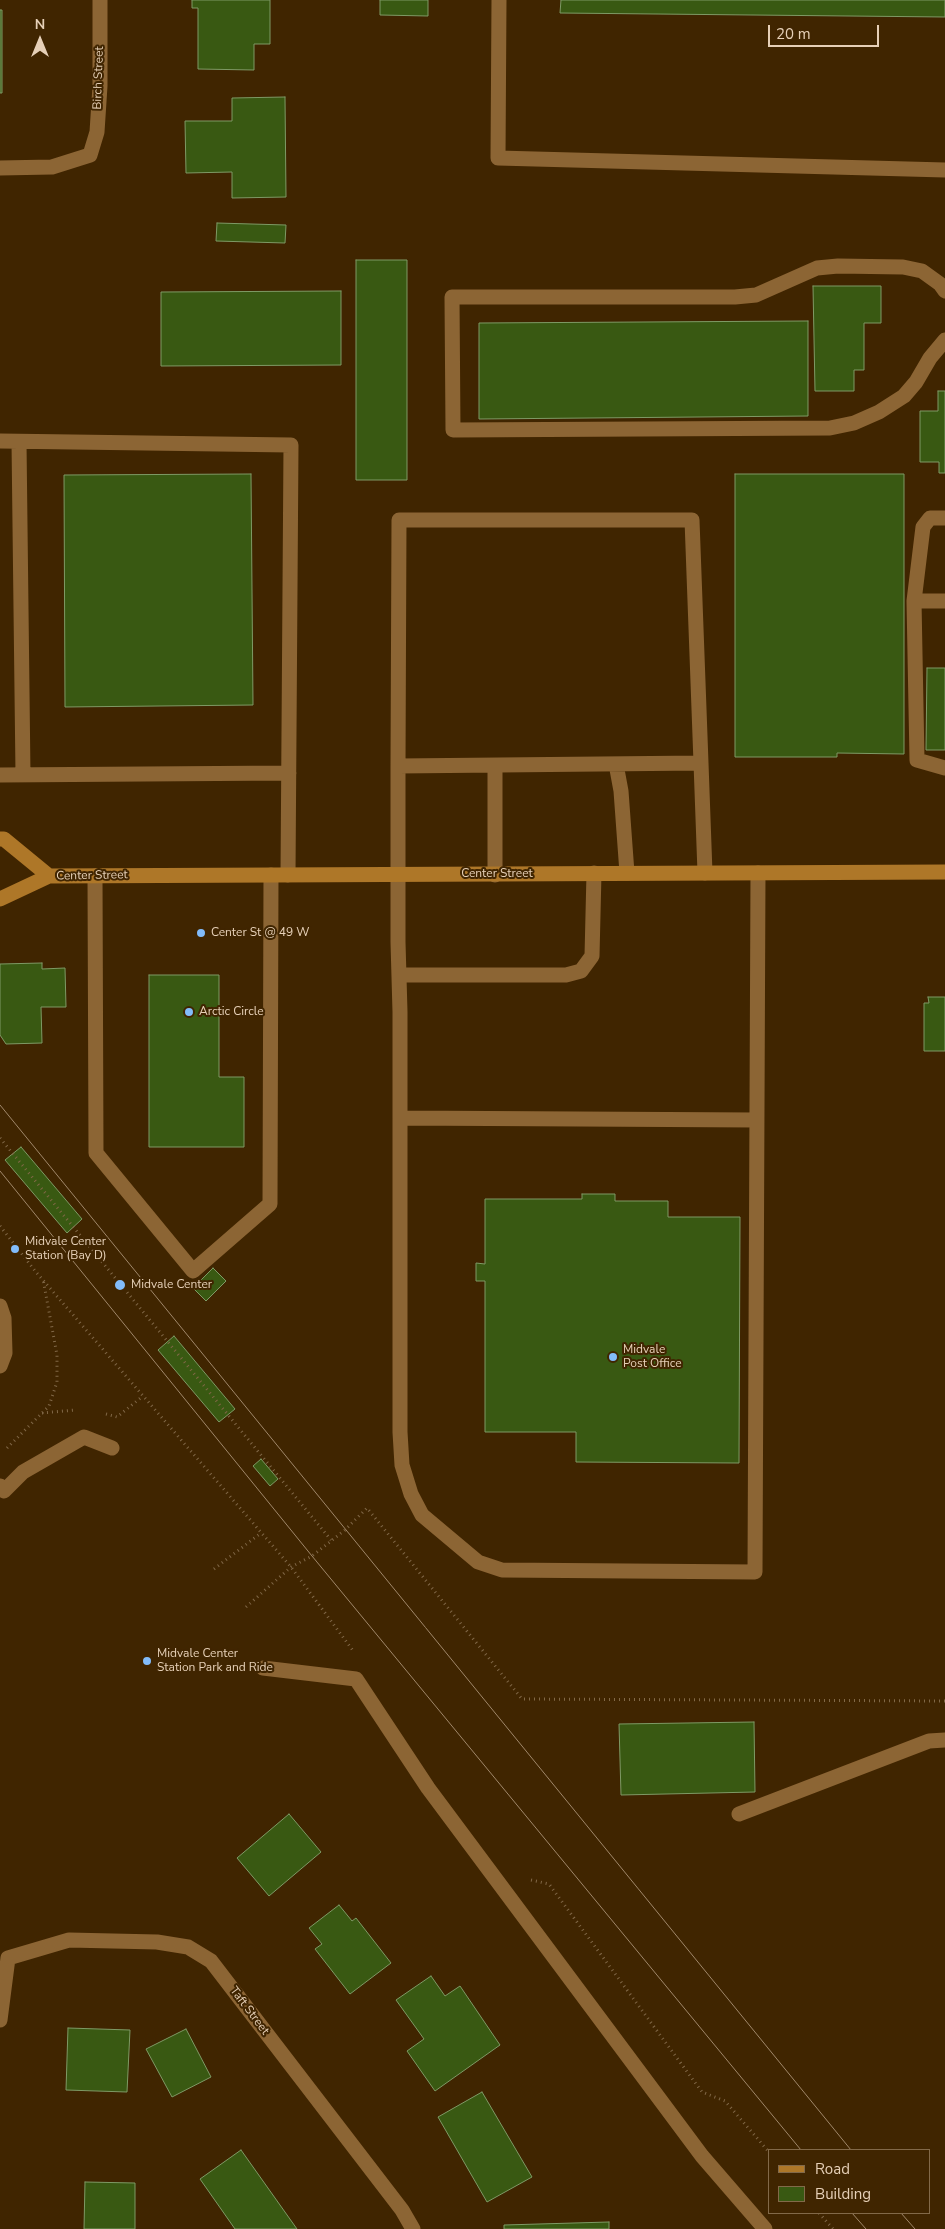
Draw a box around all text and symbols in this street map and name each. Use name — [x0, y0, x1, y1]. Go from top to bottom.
north arrow — [15, 15, 65, 65]
text: N — [35, 15, 45, 34]
scale bar — [770, 15, 881, 47]
text: 20 m — [776, 24, 811, 44]
street label: Birch Street — [91, 46, 107, 110]
street label: Center Street — [461, 867, 533, 881]
street label: Center Street — [56, 868, 128, 884]
place label: Center St @ 49 W — [211, 926, 310, 940]
marker: Center St @ 49 W — [195, 927, 207, 939]
place label: Arctic Circle — [199, 1005, 264, 1019]
marker: Arctic Circle — [183, 1006, 195, 1018]
place label: Midvale Center Station (Bay D) — [25, 1235, 107, 1263]
marker: Midvale Center Station (Bay D) — [9, 1243, 21, 1255]
marker: Midvale Center — [113, 1278, 127, 1292]
place label: Midvale Center — [131, 1278, 212, 1292]
place label: Midvale Post Office — [623, 1343, 682, 1371]
marker: Midvale Post Office — [607, 1351, 619, 1363]
place label: Midvale Center Station Park and Ride — [157, 1647, 273, 1675]
marker: Midvale Center Station Park and Ride — [141, 1655, 153, 1667]
street label: Taft Street — [226, 1984, 272, 2038]
legend — [768, 2149, 930, 2214]
text: Road — [815, 2159, 850, 2179]
text: Building — [815, 2184, 871, 2204]

